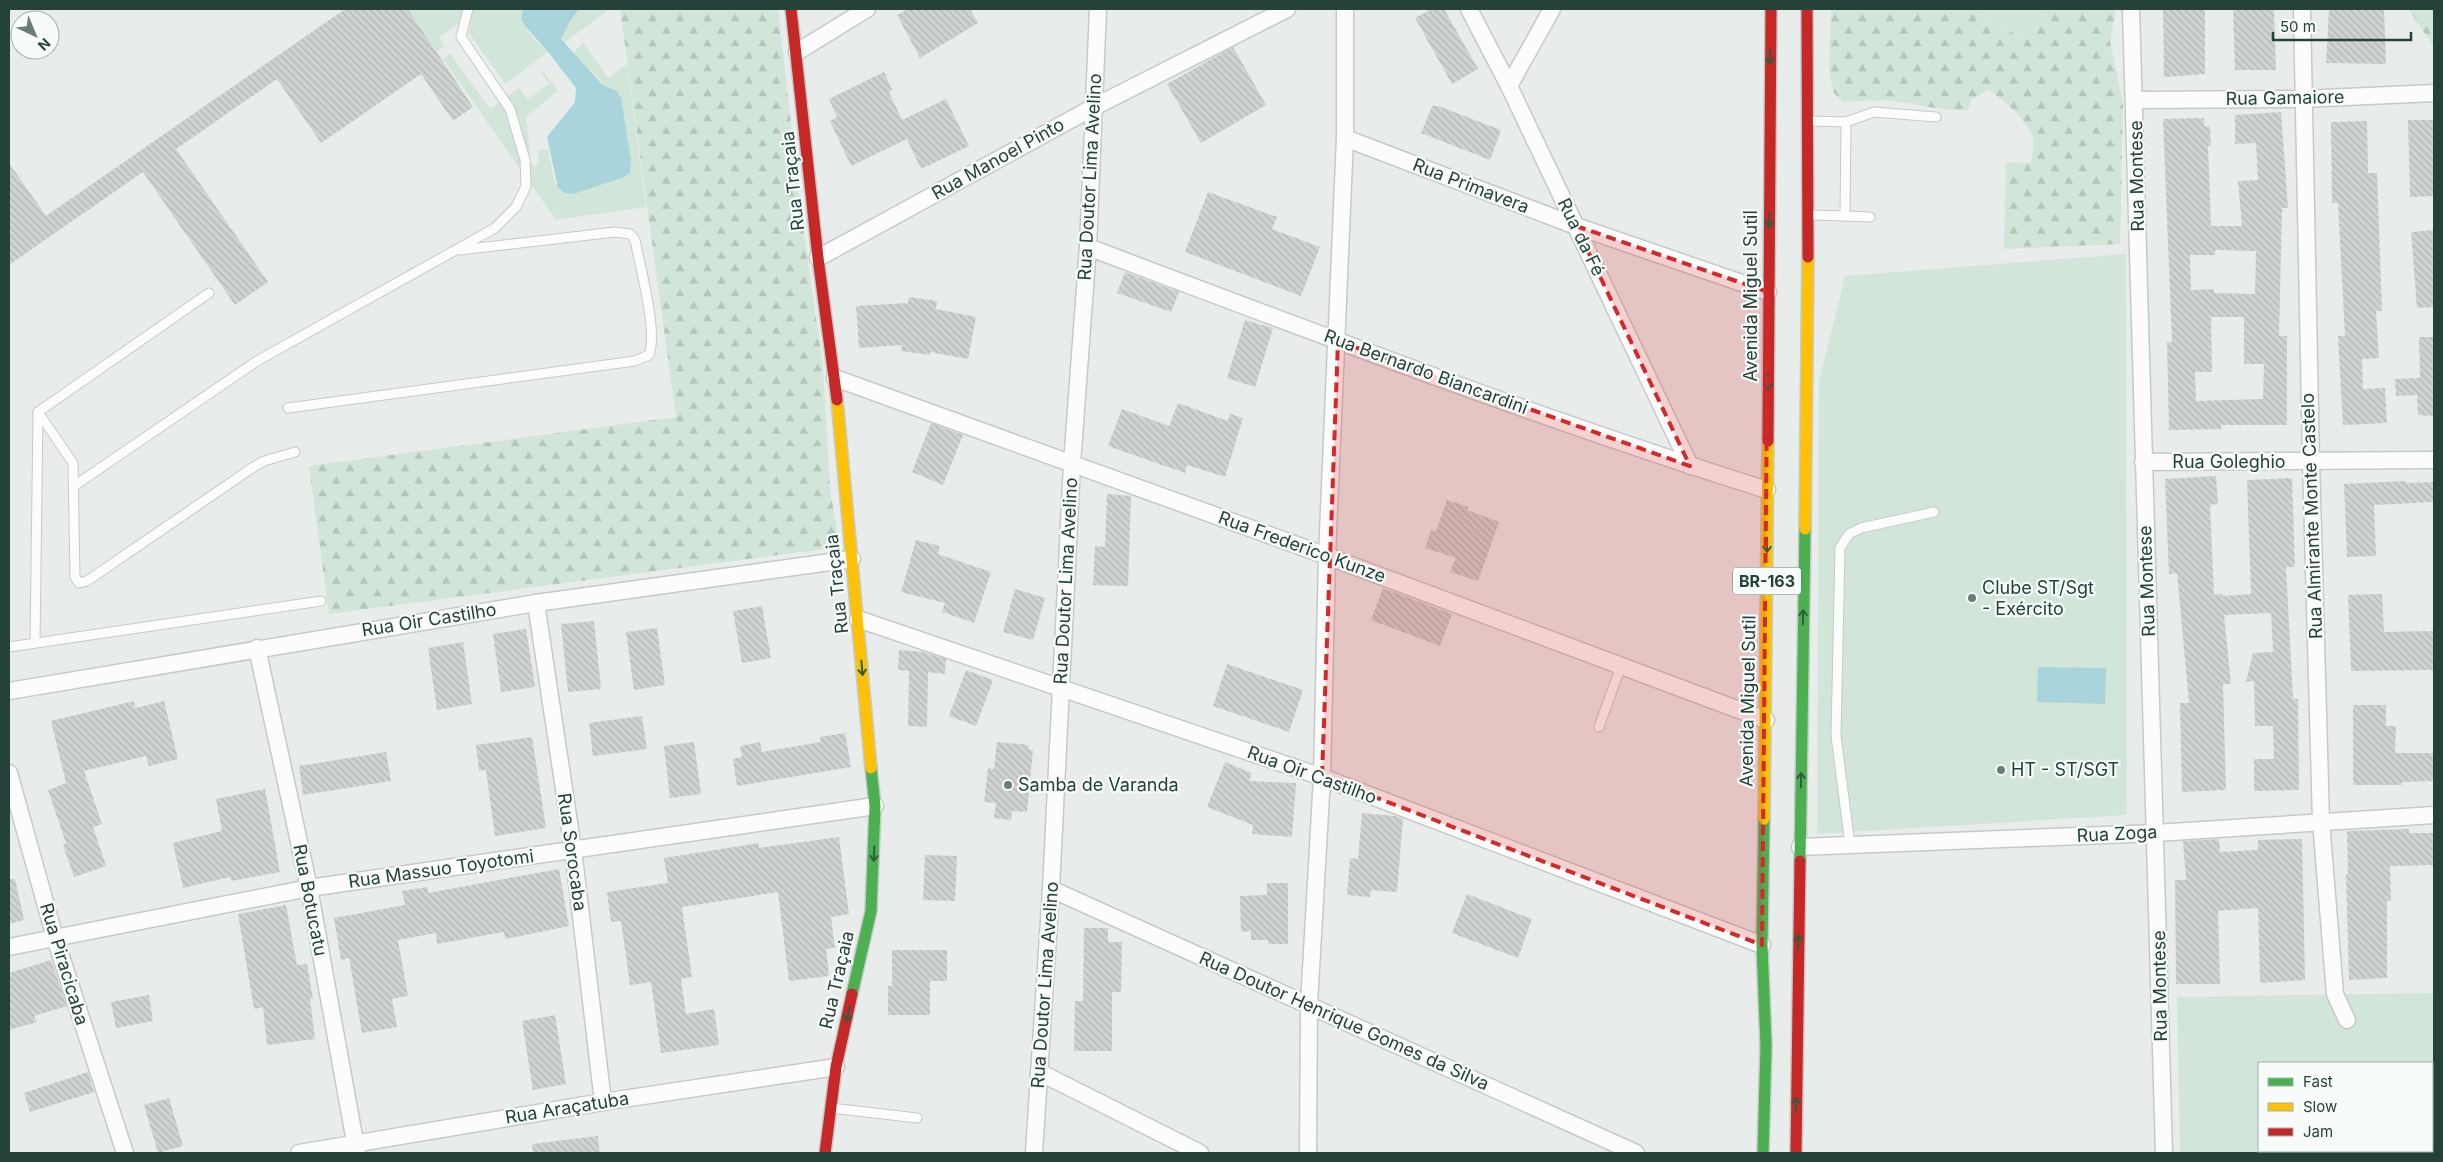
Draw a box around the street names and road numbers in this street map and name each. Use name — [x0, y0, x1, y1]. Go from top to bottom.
street label: Rua Doutor Lima Avelino — [1074, 73, 1105, 281]
street label: Rua Gamaiore — [2225, 86, 2345, 109]
street label: Rua Manoel Pinto — [928, 113, 1068, 204]
street label: Rua Montese — [2125, 120, 2148, 232]
street label: Rua Traçaia — [777, 130, 808, 232]
street label: Rua Primavera — [1410, 154, 1532, 217]
street label: Rua da Fé — [1554, 194, 1609, 279]
street label: Avenida Miguel Sutil — [1740, 210, 1761, 382]
street label: Rua Bernardo Biancardini — [1322, 325, 1531, 418]
street label: Rua Almirante Monte Castelo — [2297, 393, 2326, 639]
street label: Rua Goleghio — [2172, 451, 2286, 472]
street label: Rua Doutor Lima Avelino — [1050, 477, 1081, 685]
street label: Rua Frederico Kunze — [1216, 506, 1389, 587]
street label: Rua Montese — [2134, 525, 2159, 637]
street label: Rua Traçaia — [821, 533, 852, 635]
road number: BR-163 — [1733, 568, 1801, 594]
street label: Rua Oir Castilho — [360, 598, 498, 641]
street label: Avenida Miguel Sutil — [1736, 615, 1759, 787]
street label: Rua Oir Castilho — [1245, 741, 1380, 808]
street label: Rua Sorocaba — [554, 792, 591, 912]
street label: Rua Zoga — [2076, 821, 2158, 846]
street label: Rua Botucatu — [289, 842, 332, 958]
street label: Rua Massuo Toyotomi — [347, 845, 535, 892]
street label: Rua Doutor Lima Avelino — [1027, 881, 1062, 1089]
street label: Rua Piracicaba — [36, 900, 93, 1027]
street label: Rua Traçaia — [815, 929, 858, 1031]
street label: Rua Montese — [2148, 930, 2171, 1042]
street label: Rua Doutor Henrique Gomes da Silva — [1196, 947, 1492, 1094]
street label: Rua Araçatuba — [503, 1087, 630, 1128]

